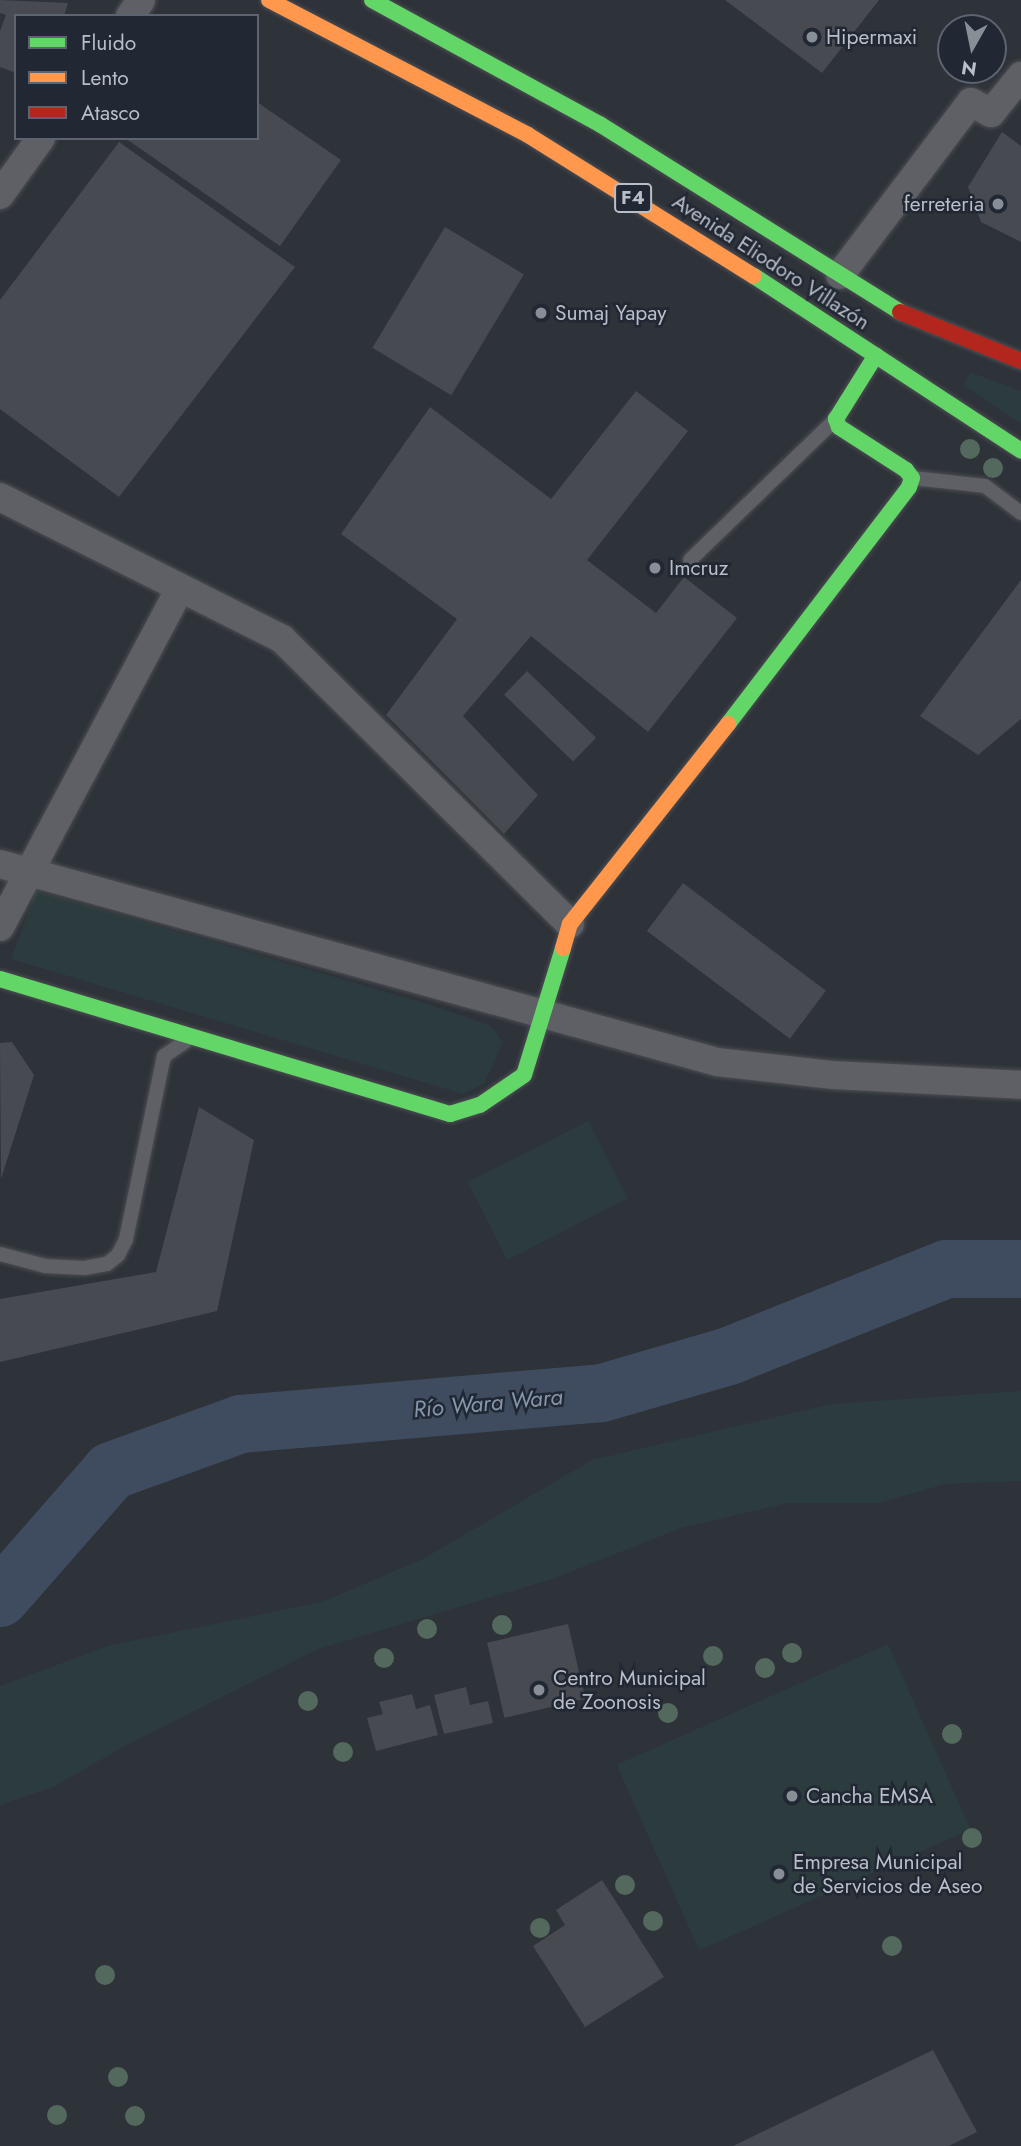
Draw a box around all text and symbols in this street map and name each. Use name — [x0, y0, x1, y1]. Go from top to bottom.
legend — [14, 14, 259, 140]
north arrow — [937, 14, 1007, 84]
place label: Hipermaxi — [826, 24, 917, 50]
text: Fluido — [81, 28, 136, 58]
marker: Hipermaxi — [804, 29, 820, 45]
text: N — [959, 54, 979, 83]
text: Lento — [81, 63, 129, 93]
text: Atasco — [81, 98, 140, 128]
road number: F4 — [614, 182, 652, 214]
street label: Avenida Eliodoro Villazón — [668, 189, 874, 335]
place label: ferreteria — [904, 191, 984, 217]
marker: ferreteria — [990, 196, 1006, 212]
place label: Sumaj Yapay — [555, 300, 667, 326]
marker: Sumaj Yapay — [533, 305, 549, 321]
place label: Imcruz — [669, 555, 728, 581]
marker: Imcruz — [647, 560, 663, 576]
water label: Río Wara Wara — [412, 1383, 564, 1423]
place label: Centro Municipal de Zoonosis — [553, 1665, 706, 1715]
marker: Centro Municipal de Zoonosis — [531, 1682, 547, 1698]
place label: Cancha EMSA — [806, 1783, 933, 1809]
marker: Cancha EMSA — [784, 1788, 800, 1804]
place label: Empresa Municipal de Servicios de Aseo — [793, 1849, 982, 1899]
marker: Empresa Municipal de Servicios de Aseo — [771, 1866, 787, 1882]

